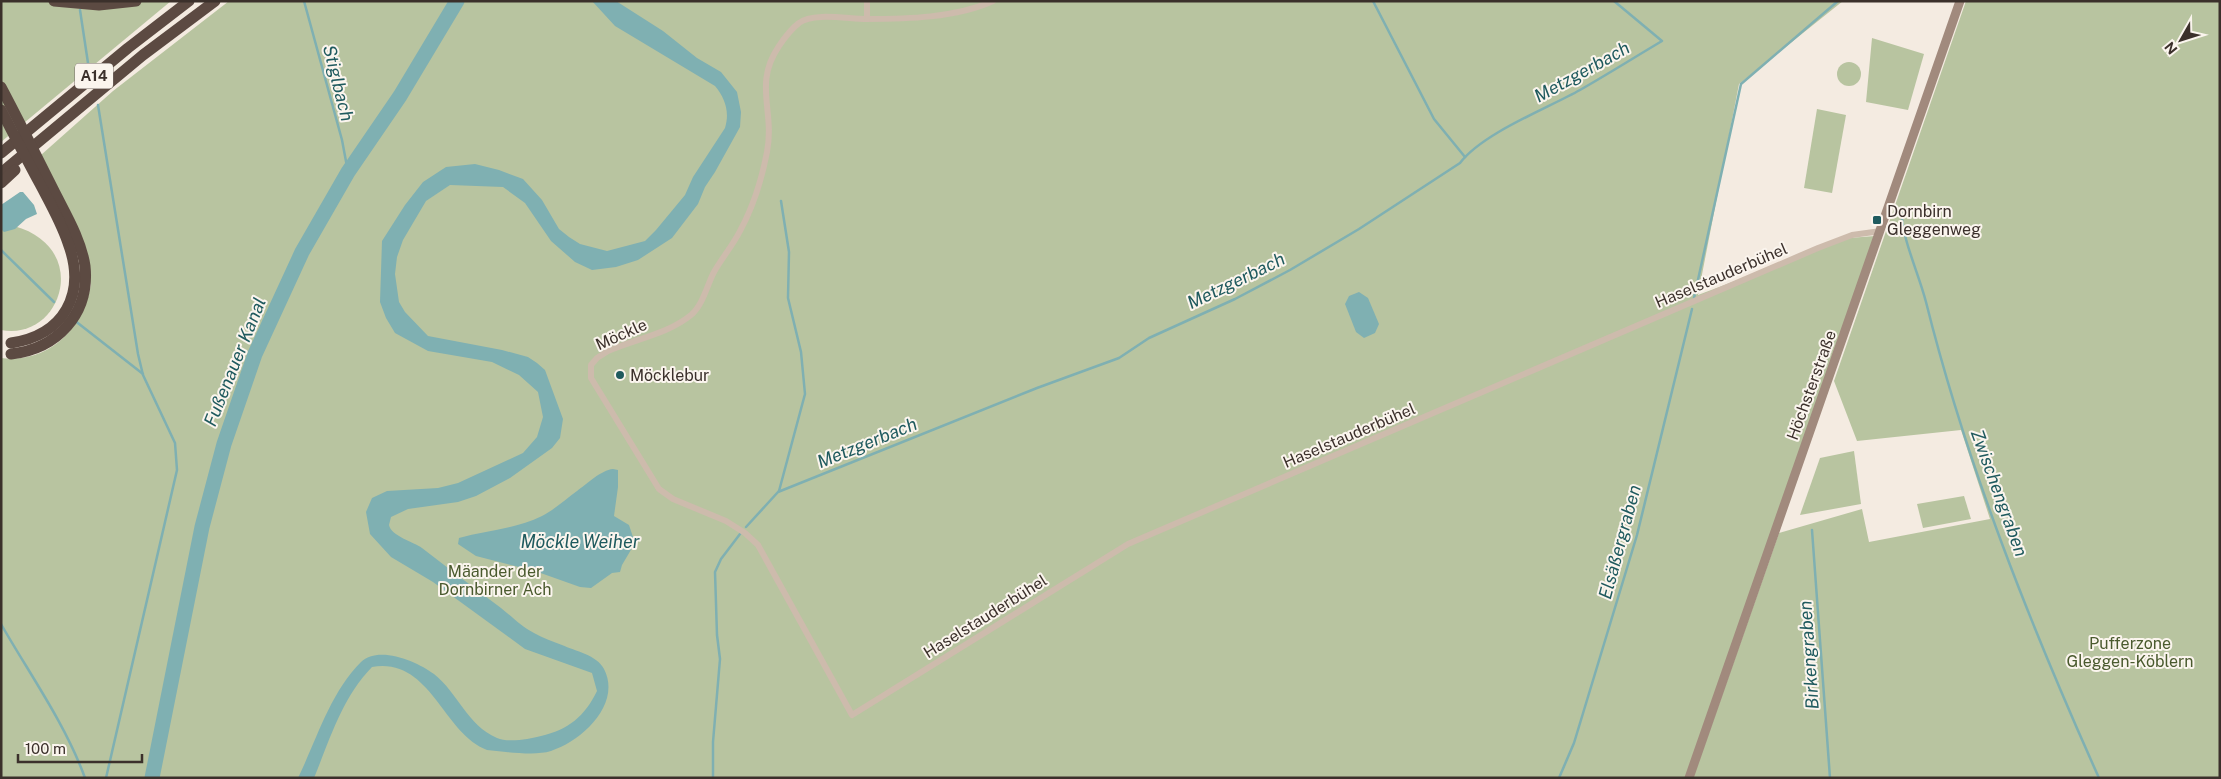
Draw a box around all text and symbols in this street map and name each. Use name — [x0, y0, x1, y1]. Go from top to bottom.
north arrow — [2156, 15, 2206, 65]
water label: Metzgerbach — [1530, 37, 1633, 106]
text: N — [2161, 39, 2181, 57]
water label: Stiglbach — [319, 43, 358, 123]
road number: A14 — [75, 64, 113, 88]
place label: Dornbirn Gleggenweg — [1887, 202, 1981, 239]
marker: Dornbirn Gleggenweg — [1871, 214, 1883, 226]
street label: Haselstauderbühel — [1652, 239, 1790, 312]
water label: Metzgerbach — [1184, 248, 1288, 313]
water label: Fußenauer Kanal — [199, 294, 270, 429]
street label: Möckle — [593, 315, 650, 354]
street label: Höchsterstraße — [1783, 328, 1840, 443]
place label: Möcklebur — [630, 366, 709, 385]
marker: Möcklebur — [614, 369, 626, 381]
street label: Haselstauderbühel — [1280, 399, 1418, 472]
water label: Metzgerbach — [814, 413, 920, 472]
water label: Zwischengraben — [1967, 426, 2032, 559]
water label: Elsäßergraben — [1594, 482, 1645, 601]
water label: Möckle Weiher — [520, 531, 640, 552]
park label: Mäander der Dornbirner Ach — [439, 562, 551, 599]
street label: Haselstauderbühel — [920, 571, 1051, 662]
water label: Birkengraben — [1794, 600, 1823, 710]
park label: Pufferzone Gleggen-Köblern — [2066, 634, 2194, 671]
scale bar — [18, 732, 141, 764]
text: 100 m — [25, 740, 66, 757]

